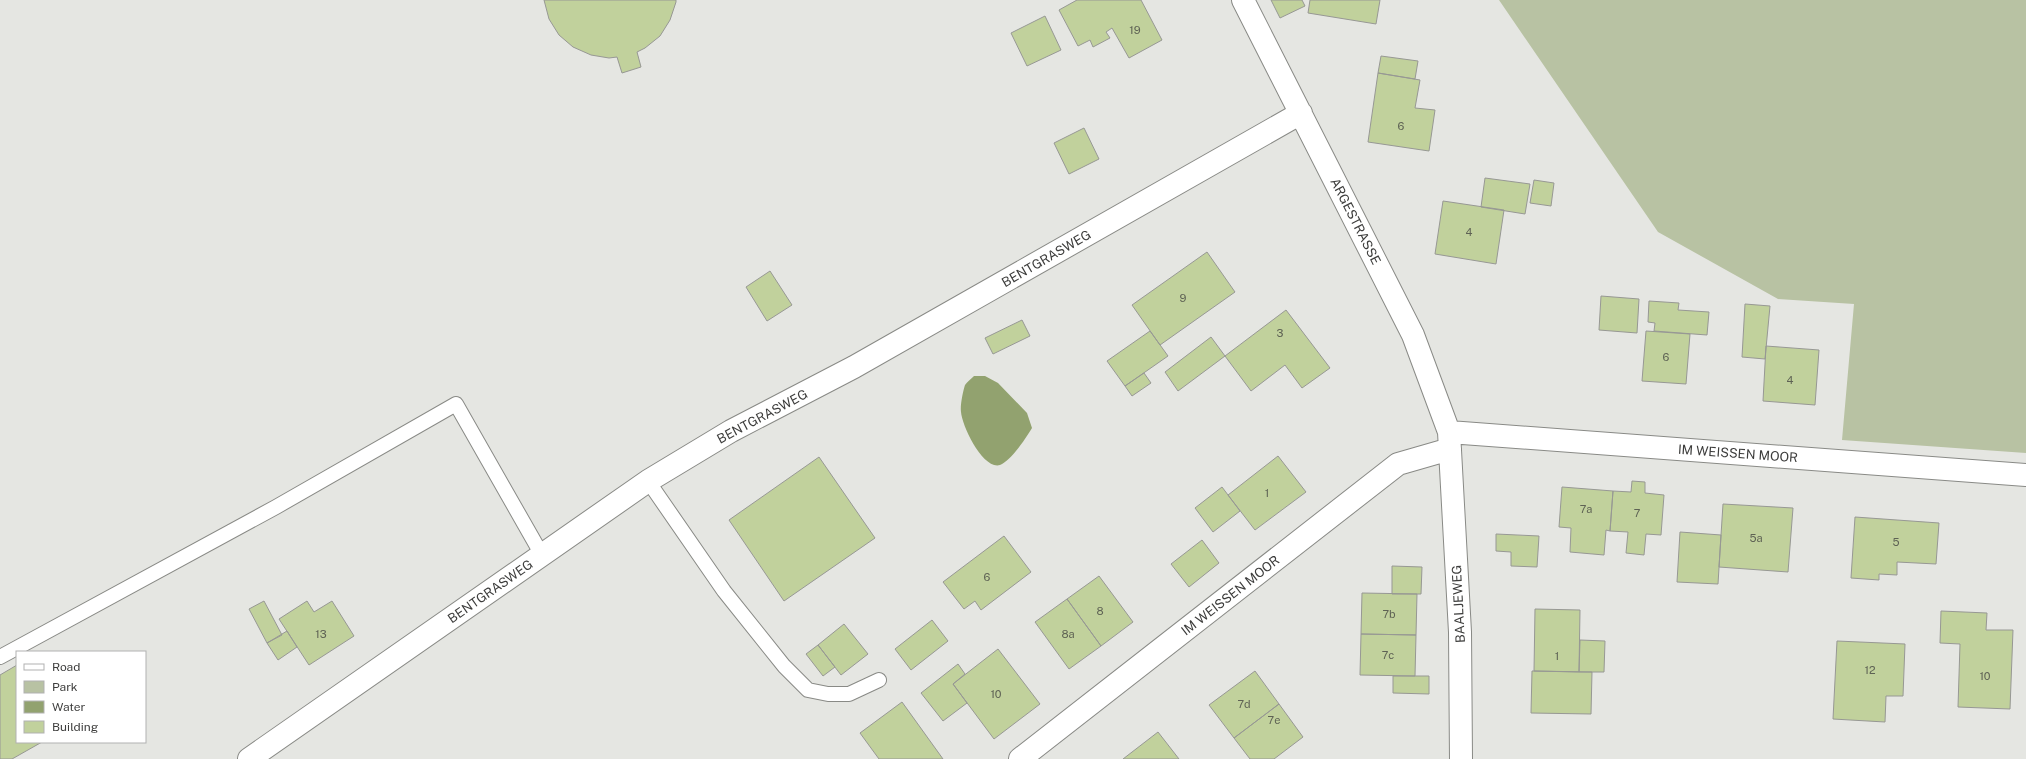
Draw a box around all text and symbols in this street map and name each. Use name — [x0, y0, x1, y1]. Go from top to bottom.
house number: 19 — [1129, 24, 1141, 36]
house number: 6 — [1398, 120, 1405, 132]
street label: ARGESTRASSE — [1327, 175, 1384, 267]
house number: 4 — [1466, 226, 1473, 238]
street label: BENTGRASWEG — [999, 227, 1093, 290]
house number: 9 — [1180, 292, 1187, 304]
house number: 3 — [1277, 327, 1284, 339]
house number: 6 — [1663, 351, 1670, 363]
house number: 4 — [1787, 374, 1794, 386]
street label: BENTGRASWEG — [714, 386, 810, 447]
street label: IM WEISSEN MOOR — [1677, 442, 1798, 465]
house number: 1 — [1265, 487, 1269, 499]
house number: 7a — [1580, 503, 1592, 515]
house number: 7 — [1634, 507, 1641, 519]
house number: 5a — [1749, 532, 1763, 544]
house number: 5 — [1892, 536, 1900, 548]
street label: IM WEISSEN MOOR — [1178, 552, 1282, 638]
street label: BENTGRASWEG — [445, 557, 536, 626]
street label: BAALJEWEG — [1449, 565, 1468, 643]
house number: 6 — [984, 571, 991, 583]
house number: 8 — [1096, 605, 1104, 617]
house number: 7b — [1382, 608, 1396, 620]
house number: 13 — [315, 628, 327, 640]
house number: 8a — [1061, 628, 1075, 640]
house number: 7c — [1382, 649, 1394, 661]
house number: 1 — [1555, 650, 1559, 662]
legend — [16, 651, 146, 743]
text: Road — [52, 660, 80, 674]
house number: 12 — [1864, 664, 1876, 676]
house number: 10 — [1979, 670, 1991, 682]
text: Park — [52, 680, 78, 694]
house number: 10 — [990, 688, 1002, 700]
house number: 7d — [1237, 698, 1251, 710]
text: Water — [52, 700, 86, 714]
house number: 7e — [1268, 714, 1280, 726]
text: Building — [52, 720, 98, 734]

